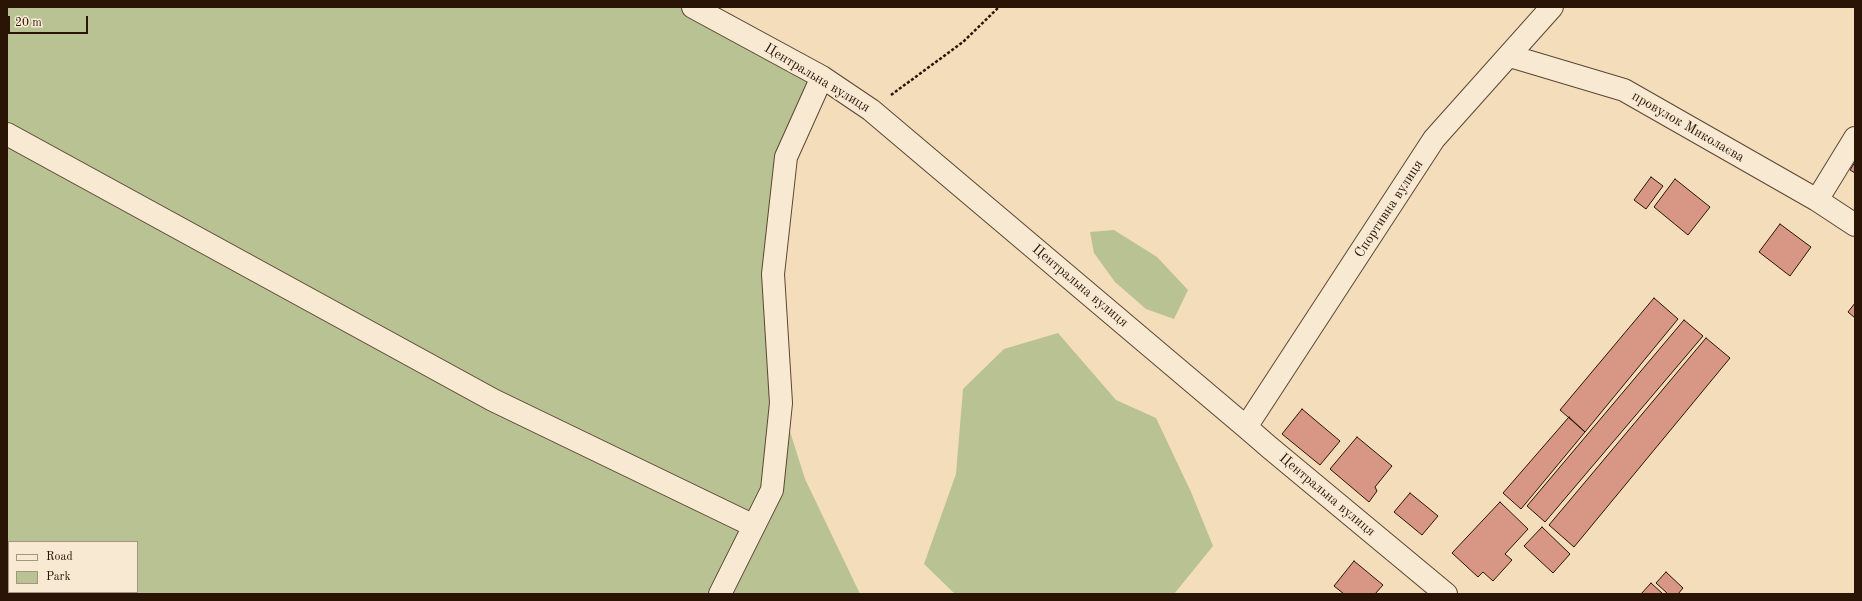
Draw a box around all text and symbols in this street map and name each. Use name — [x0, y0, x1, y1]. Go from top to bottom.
scale bar — [10, 8, 90, 34]
text: 20 m — [15, 17, 42, 29]
street label: Центральна вулиця — [761, 40, 873, 116]
street label: провулок Миколаєва — [1629, 88, 1747, 166]
street label: Спортивна вулиця — [1351, 157, 1427, 261]
street label: Центральна вулиця — [1029, 241, 1131, 331]
street label: Центральна вулиця — [1276, 450, 1378, 540]
legend — [8, 541, 138, 593]
text: Road — [46, 551, 73, 563]
text: Park — [46, 571, 71, 583]

